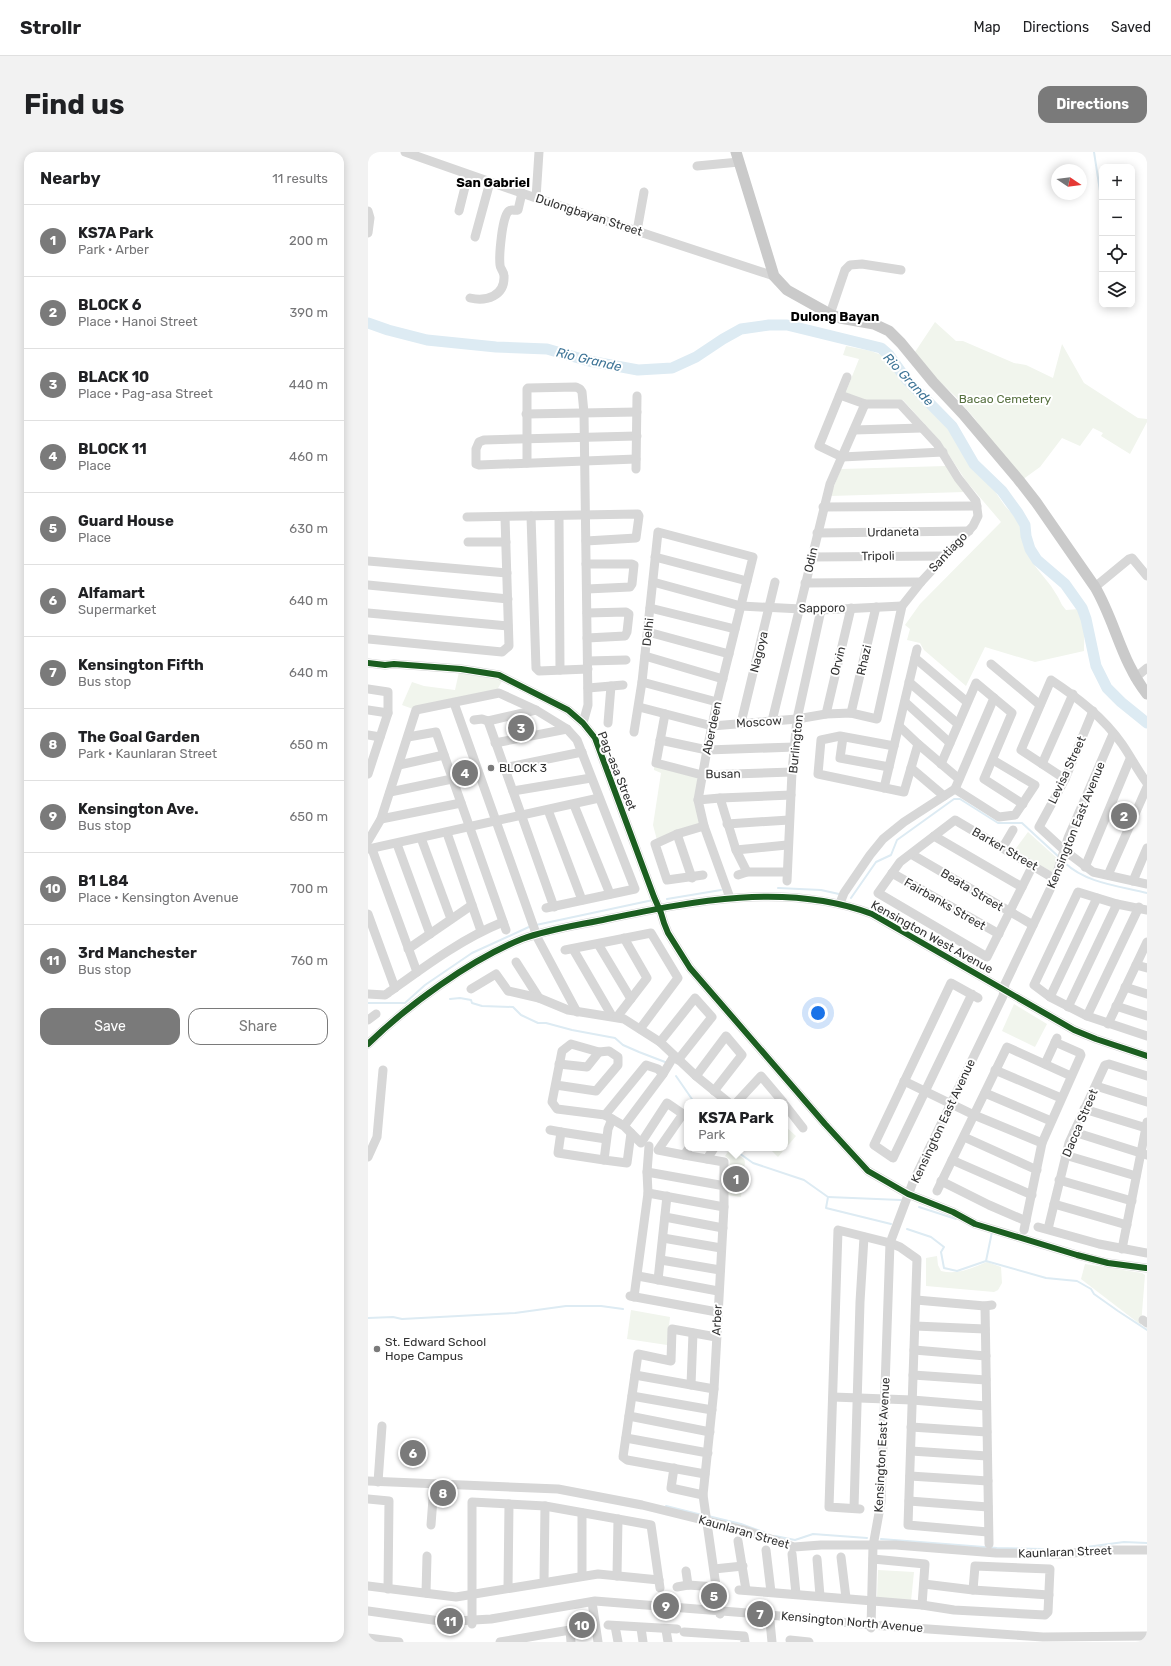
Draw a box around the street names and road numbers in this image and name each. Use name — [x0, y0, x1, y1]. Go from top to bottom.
street label: Dulongbayan Street — [534, 191, 644, 239]
street label: Urdaneta — [867, 525, 919, 539]
street label: Santiago — [926, 529, 970, 575]
street label: Odin — [801, 546, 821, 574]
street label: Tripoli — [861, 549, 895, 563]
street label: Sapporo — [799, 601, 846, 615]
street label: Delhi — [640, 617, 656, 647]
street label: Nagoya — [747, 630, 771, 674]
street label: Rhazi — [854, 643, 874, 677]
street label: Orvin — [828, 645, 848, 677]
street label: Aberdeen — [700, 700, 724, 756]
street label: Moscow — [736, 713, 783, 731]
street label: Burlington — [786, 714, 806, 774]
street label: Pag-asa Street — [595, 729, 639, 813]
street label: Levisa Street — [1045, 734, 1089, 806]
street label: Kensington East Avenue — [1044, 759, 1108, 890]
street label: Busan — [705, 767, 741, 781]
street label: Barker Street — [970, 825, 1041, 874]
street label: Beata Street — [938, 866, 1006, 914]
street label: Fairbanks Street — [902, 875, 988, 933]
street label: Kensington West Avenue — [868, 898, 996, 977]
street label: Kensington East Avenue — [908, 1056, 978, 1185]
street label: Dacca Street — [1059, 1087, 1101, 1159]
street label: Arber — [709, 1304, 725, 1336]
street label: Kensington East Avenue — [871, 1377, 893, 1513]
street label: Kaunlaran Street — [697, 1512, 791, 1552]
street label: Kaunlaran Street — [1018, 1543, 1112, 1561]
street label: Kensington North Avenue — [780, 1609, 924, 1635]

